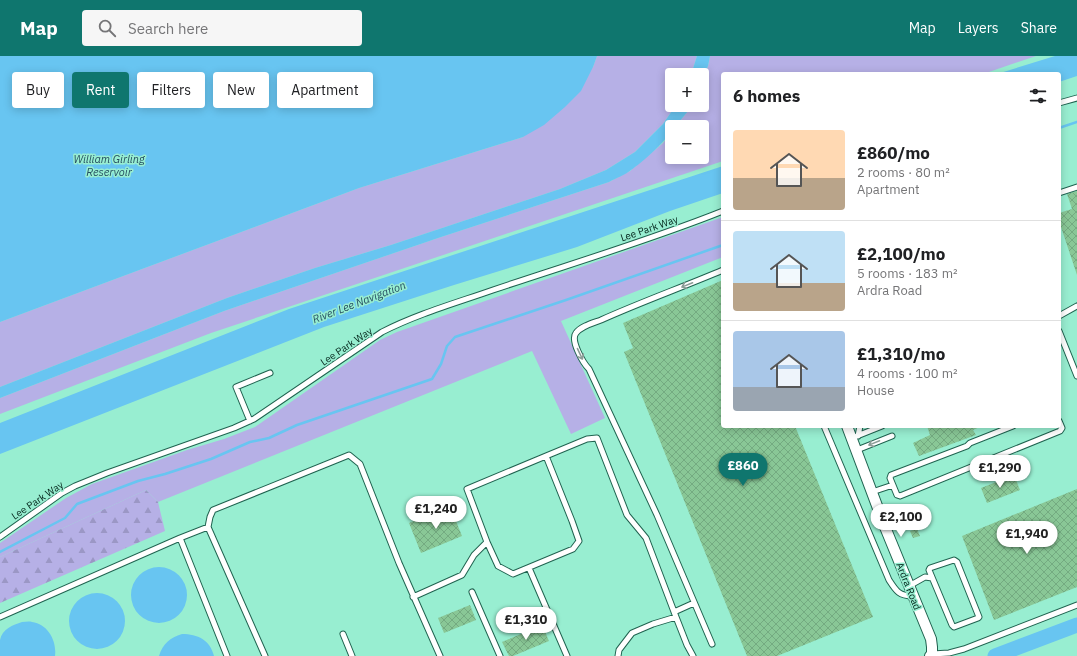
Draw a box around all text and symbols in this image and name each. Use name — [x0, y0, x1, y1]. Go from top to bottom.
search box — [82, 10, 362, 46]
text: Map — [20, 16, 58, 40]
icon: search — [96, 17, 118, 39]
text: Search here — [128, 19, 208, 38]
text: Map — [909, 19, 936, 37]
text: Layers — [958, 19, 999, 37]
text: Share — [1021, 19, 1057, 37]
map controls — [665, 68, 709, 164]
button: + — [665, 68, 709, 112]
chip: Buy — [12, 72, 64, 108]
chip: Rent — [72, 72, 129, 108]
chip: Filters — [137, 72, 205, 108]
chip: New — [213, 72, 269, 108]
chip: Apartment — [277, 72, 373, 108]
text: 6 homes — [733, 85, 800, 107]
icon: filters — [1027, 85, 1049, 107]
button: − — [665, 120, 709, 164]
text: £860/mo — [857, 142, 930, 164]
icon: home — [765, 146, 813, 194]
water label: William Girling Reservoir — [73, 152, 145, 179]
text: 2 rooms · 80 m² — [857, 164, 950, 181]
text: Apartment — [857, 181, 920, 198]
street label: Lee Park Way — [619, 213, 680, 244]
text: £2,100/mo — [857, 243, 945, 265]
icon: home — [765, 247, 813, 295]
text: 5 rooms · 183 m² — [857, 265, 958, 282]
water label: River Lee Navigation — [310, 278, 408, 326]
one-way arrow — [682, 282, 694, 289]
text: Ardra Road — [857, 282, 922, 299]
street label: Lee Park Way — [318, 324, 375, 369]
text: £1,310/mo — [857, 343, 945, 365]
icon: home — [765, 347, 813, 395]
one-way arrow — [577, 348, 584, 360]
text: 4 rooms · 100 m² — [857, 365, 958, 382]
text: House — [857, 382, 894, 399]
one-way arrow — [869, 440, 881, 447]
pin: £860 — [719, 453, 767, 487]
pin: £1,290 — [967, 455, 1033, 489]
text: £860 — [728, 457, 758, 474]
text: £1,290 — [979, 459, 1021, 476]
street label: Lee Park Way — [9, 478, 66, 523]
pin: £1,240 — [403, 496, 469, 530]
text: £1,240 — [415, 500, 457, 517]
pin: £2,100 — [868, 504, 934, 538]
text: £2,100 — [880, 508, 922, 525]
pin: £1,940 — [994, 521, 1060, 555]
text: £1,940 — [1006, 525, 1048, 542]
street label: Ardra Road — [893, 561, 924, 612]
pin: £1,310 — [493, 607, 559, 641]
text: £1,310 — [505, 611, 547, 628]

